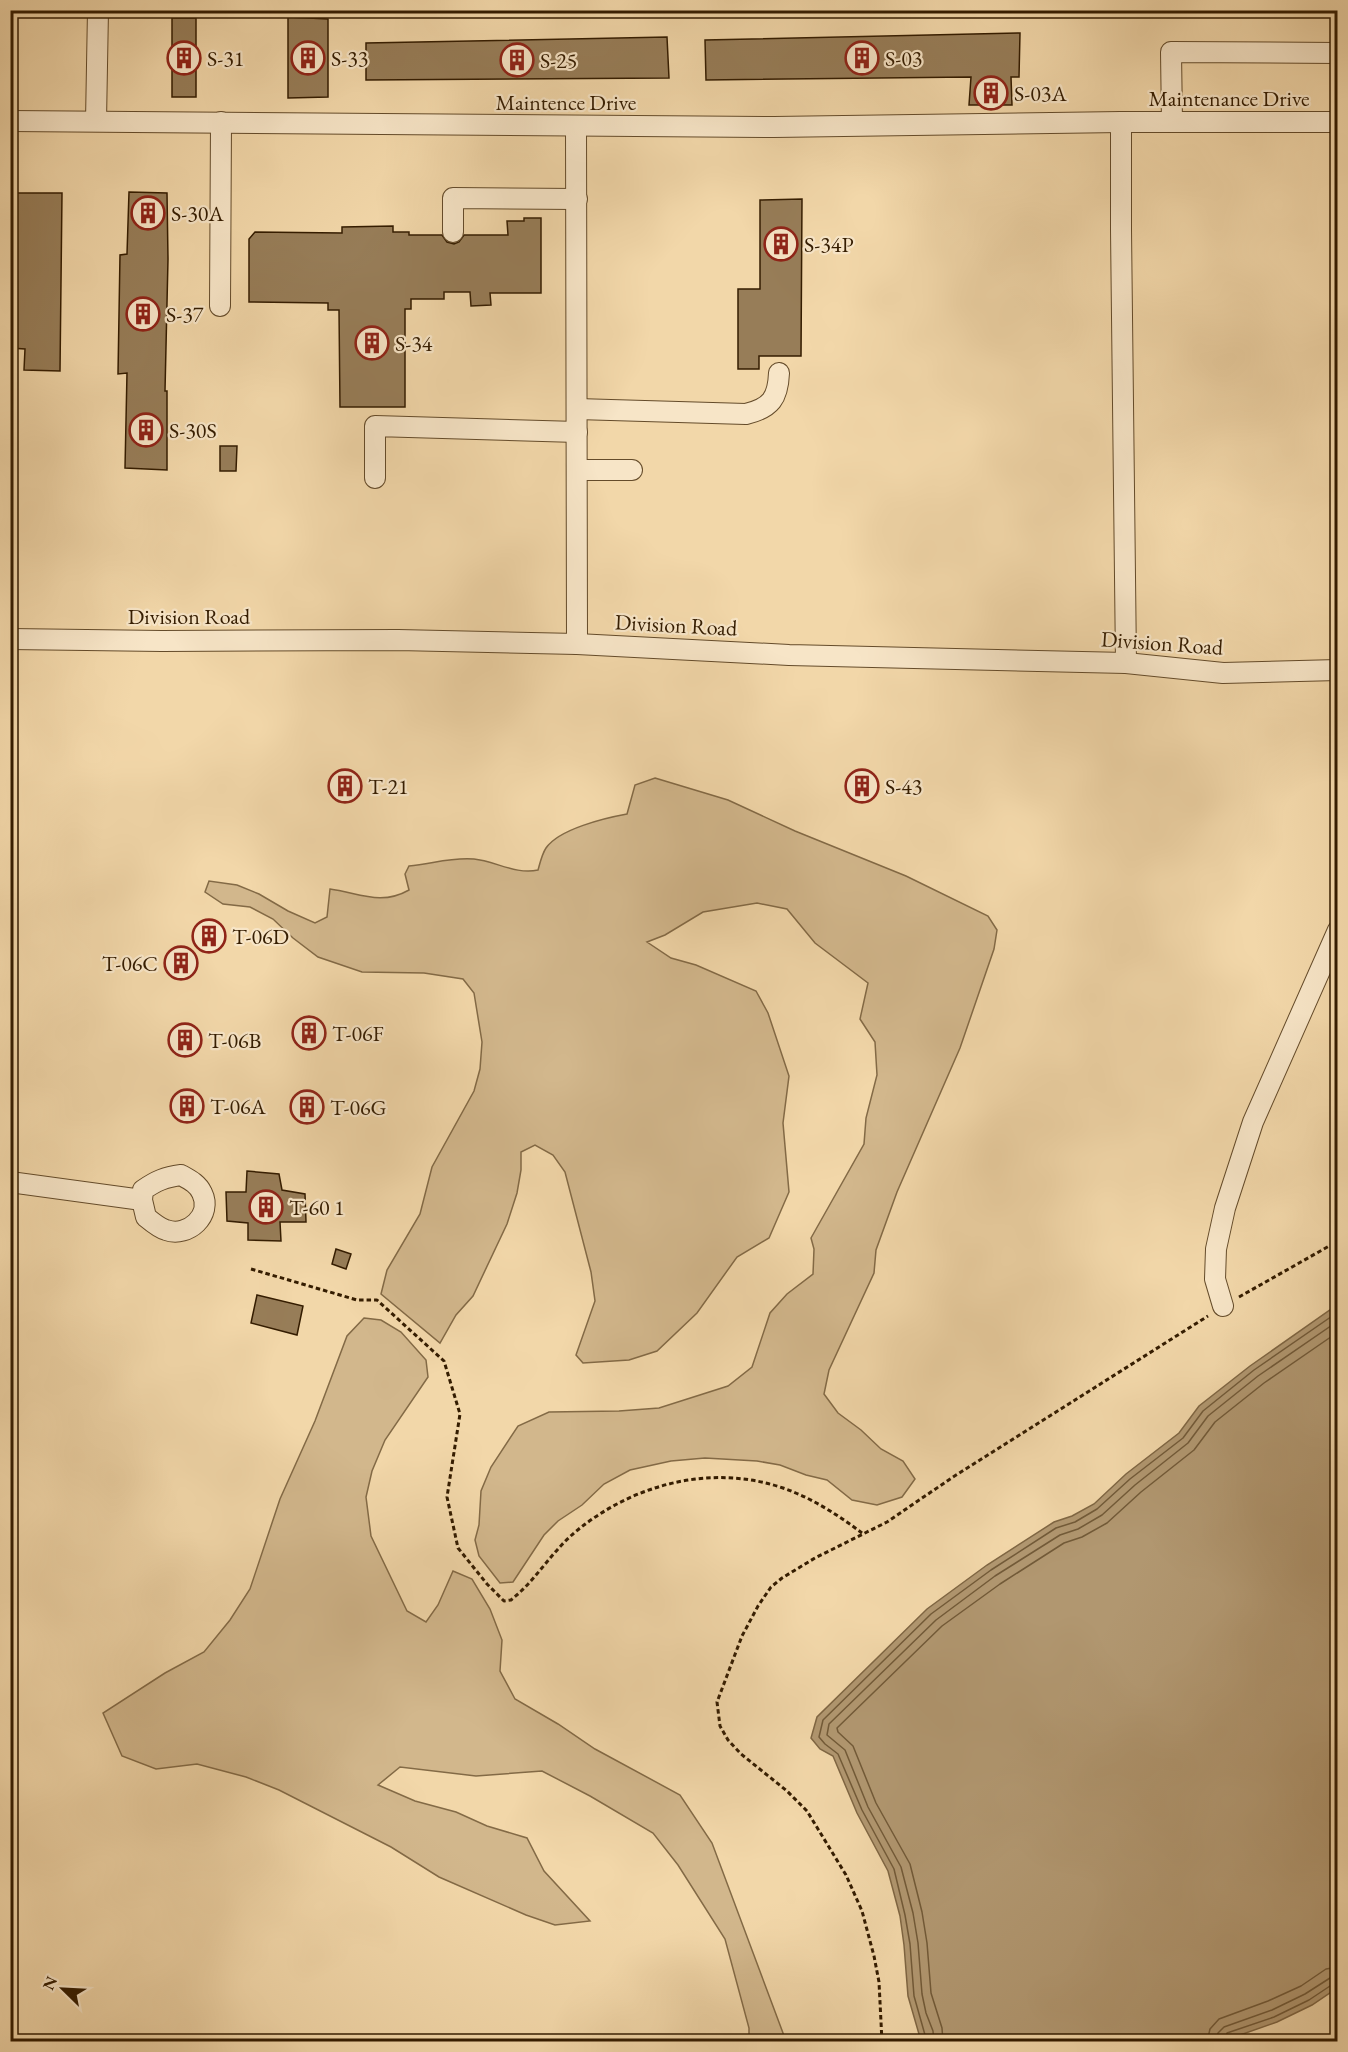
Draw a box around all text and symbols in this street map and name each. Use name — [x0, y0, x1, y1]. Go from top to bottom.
building icon: S-31 — [166, 40, 202, 76]
building icon: S-33 — [290, 40, 326, 76]
building icon: S-03 — [844, 40, 880, 76]
building icon: S-25 — [499, 42, 535, 78]
place label: S-31 — [207, 44, 244, 73]
place label: S-33 — [331, 44, 368, 73]
place label: S-03 — [885, 44, 922, 73]
place label: S-25 — [540, 46, 577, 75]
building icon: S-03A — [973, 75, 1009, 111]
place label: S-03A — [1014, 79, 1067, 108]
street label: Maintenance Drive — [1148, 84, 1310, 113]
street label: Maintence Drive — [496, 88, 637, 117]
building icon: S-30A — [130, 195, 166, 231]
place label: S-30A — [171, 199, 224, 228]
building icon: S-34P — [763, 226, 799, 262]
place label: S-34P — [804, 230, 854, 259]
building icon: S-37 — [125, 296, 161, 332]
place label: S-37 — [166, 300, 204, 329]
building icon: S-34 — [354, 325, 390, 361]
place label: S-34 — [395, 329, 433, 358]
building icon: S-30S — [128, 412, 164, 448]
place label: S-30S — [169, 416, 217, 445]
street label: Division Road — [128, 602, 251, 631]
street label: Division Road — [614, 607, 739, 643]
street label: Division Road — [1100, 624, 1225, 662]
building icon: T-21 — [327, 768, 363, 804]
building icon: S-43 — [844, 768, 880, 804]
place label: T-21 — [368, 772, 409, 801]
place label: S-43 — [885, 772, 922, 801]
building icon: T-06D — [191, 918, 227, 954]
place label: T-06D — [232, 922, 289, 951]
building icon: T-06C — [163, 945, 199, 981]
place label: T-06C — [102, 949, 158, 978]
building icon: T-06F — [291, 1015, 327, 1051]
place label: T-06F — [332, 1019, 384, 1048]
building icon: T-06B — [167, 1022, 203, 1058]
place label: T-06B — [208, 1026, 262, 1055]
building icon: T-06A — [169, 1088, 205, 1124]
building icon: T-06G — [289, 1089, 325, 1125]
place label: T-06A — [210, 1092, 267, 1121]
place label: T-06G — [330, 1093, 387, 1122]
building icon: T-60 1 — [248, 1189, 284, 1225]
place label: T-60 1 — [289, 1193, 345, 1222]
north arrow — [33, 1959, 93, 2019]
text: N — [38, 1973, 62, 1993]

